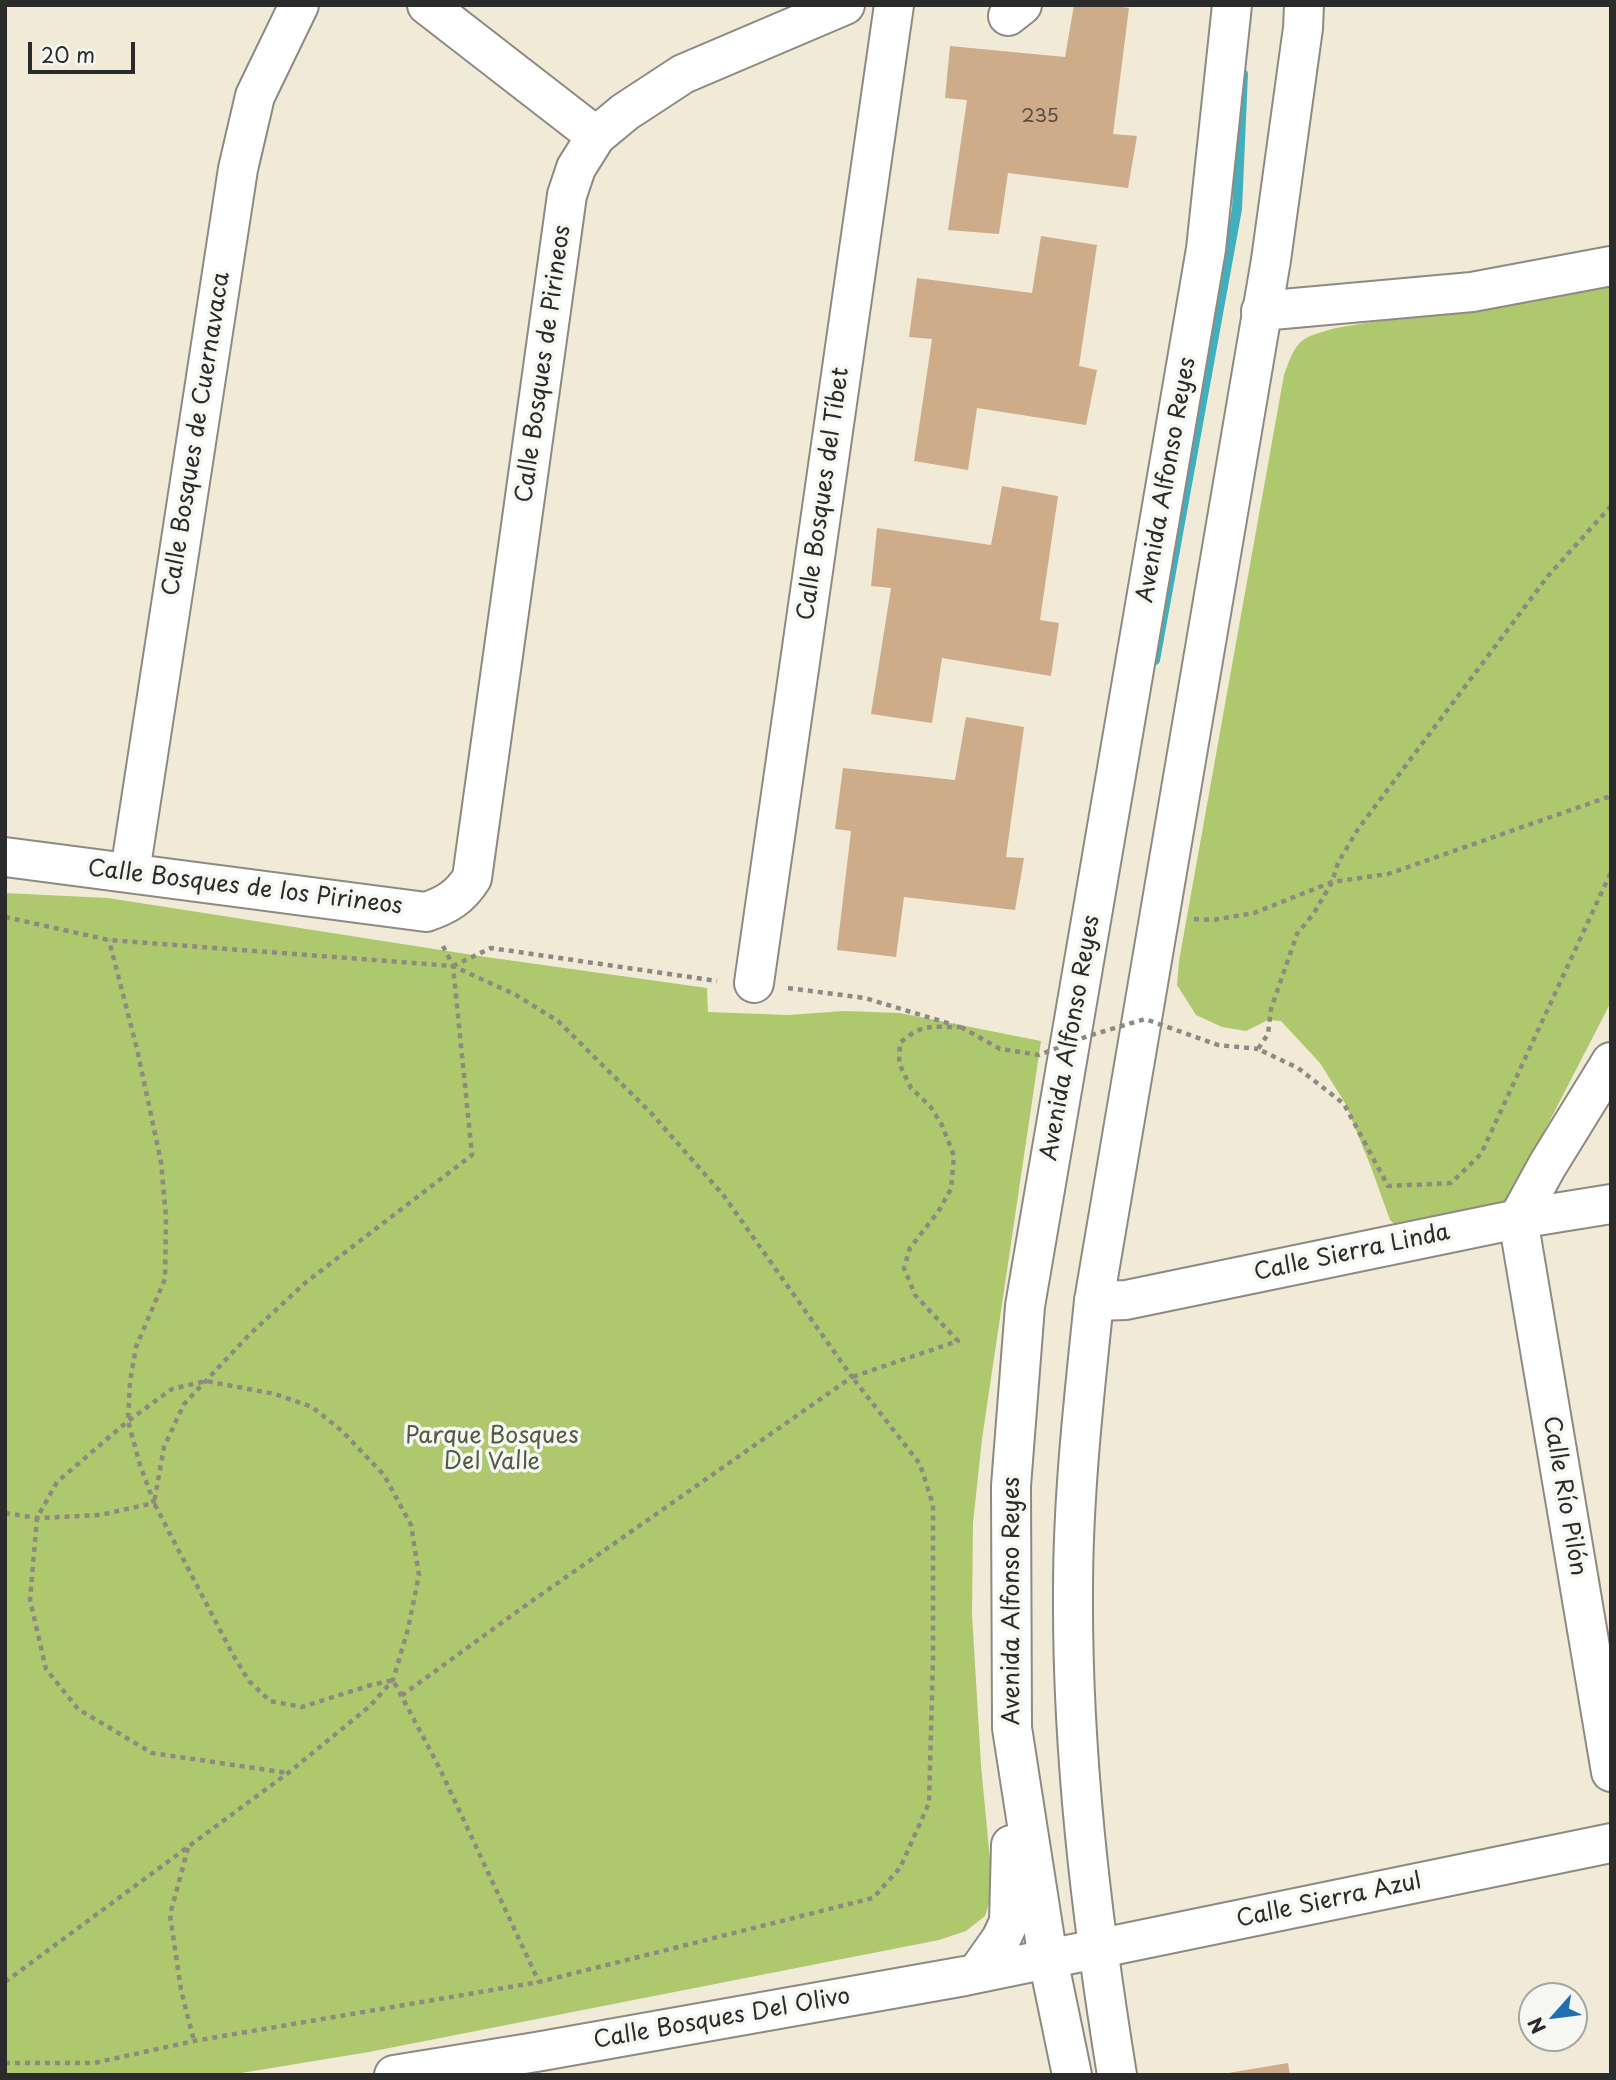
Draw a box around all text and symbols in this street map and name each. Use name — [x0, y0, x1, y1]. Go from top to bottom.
scale bar — [32, 28, 138, 72]
text: 20 m — [41, 38, 95, 70]
house number: 235 — [1021, 106, 1059, 128]
street label: Calle Bosques de Pirineos — [511, 224, 577, 504]
street label: Calle Bosques de Cuernavaca — [158, 270, 236, 598]
street label: Avenida Alfonso Reyes — [1132, 355, 1202, 605]
street label: Calle Bosques del Tíbet — [793, 366, 855, 622]
street label: Calle Bosques de los Pirineos — [86, 855, 404, 921]
street label: Avenida Alfonso Reyes — [1036, 913, 1106, 1163]
street label: Calle Sierra Linda — [1252, 1219, 1452, 1287]
street label: Calle Río Pilón — [1536, 1414, 1592, 1578]
park label: Parque Bosques Del Valle — [405, 1423, 579, 1477]
street label: Avenida Alfonso Reyes — [999, 1477, 1027, 1725]
street label: Calle Sierra Azul — [1234, 1868, 1424, 1934]
north arrow — [1518, 1982, 1588, 2052]
street label: Calle Bosques Del Olivo — [592, 1983, 852, 2055]
text: N — [1520, 2013, 1552, 2039]

